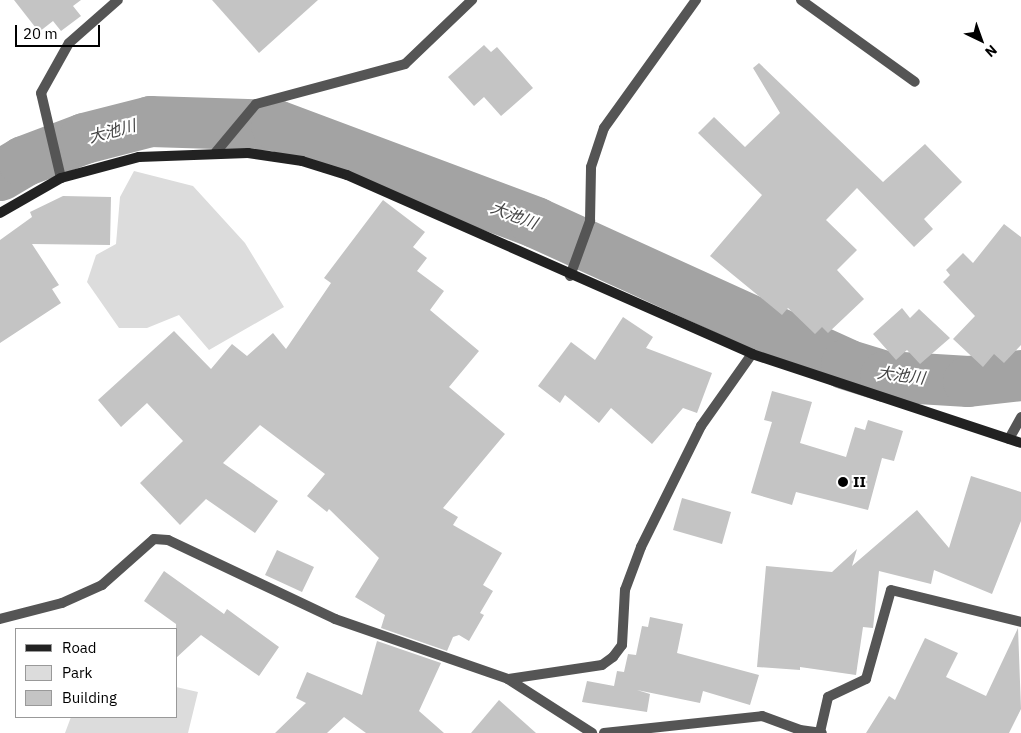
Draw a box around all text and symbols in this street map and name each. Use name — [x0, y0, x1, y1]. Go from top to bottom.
scale bar — [18, 15, 102, 47]
north arrow — [956, 15, 1006, 65]
text: 20 m — [23, 24, 58, 43]
text: N — [981, 41, 1001, 61]
water label: 大池川 — [86, 116, 138, 146]
water label: 大池川 — [488, 197, 540, 233]
water label: 大池川 — [876, 363, 926, 387]
place label: II — [853, 473, 866, 491]
marker: II — [837, 476, 849, 488]
legend — [15, 628, 178, 718]
text: Road — [62, 638, 97, 657]
text: Park — [62, 663, 92, 682]
text: Building — [62, 688, 117, 707]

